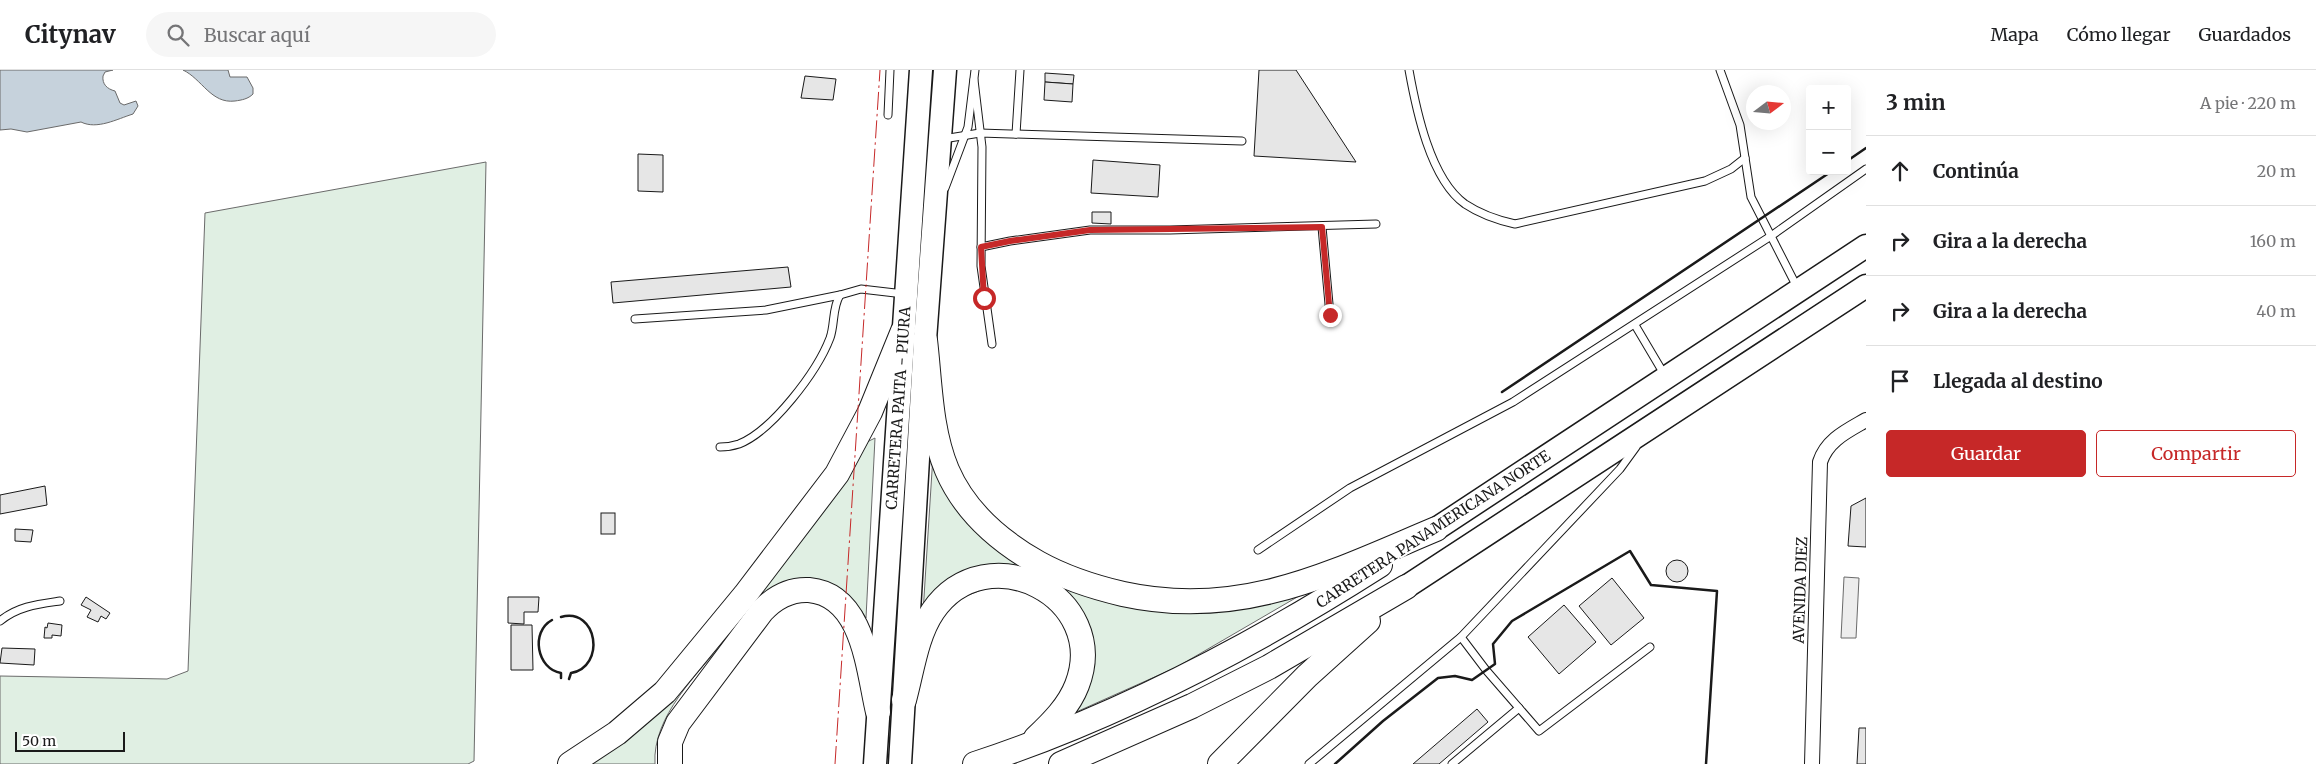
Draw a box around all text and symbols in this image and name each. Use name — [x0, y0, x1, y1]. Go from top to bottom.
search box — [146, 12, 496, 57]
text: Citynav — [25, 19, 116, 50]
icon: search — [164, 21, 192, 49]
text: Buscar aquí — [204, 23, 310, 47]
text: Mapa — [1990, 23, 2039, 46]
text: Cómo llegar — [2067, 23, 2170, 46]
text: Guardados — [2198, 23, 2291, 46]
north arrow — [1746, 85, 1791, 130]
map controls — [1806, 85, 1851, 175]
button: + — [1806, 85, 1851, 130]
text: 3 min — [1886, 89, 1945, 116]
text: A pie · 220 m — [2200, 93, 2296, 113]
button: − — [1806, 130, 1851, 175]
icon: ahead — [1886, 157, 1914, 185]
text: Continúa — [1933, 159, 2019, 183]
text: 20 m — [2257, 161, 2296, 181]
icon: right — [1886, 227, 1914, 255]
text: Gira a la derecha — [1933, 229, 2087, 253]
text: 160 m — [2250, 231, 2296, 251]
route start — [973, 287, 996, 310]
icon: right — [1886, 297, 1914, 325]
text: Gira a la derecha — [1933, 299, 2087, 323]
text: 40 m — [2256, 301, 2296, 321]
route end — [1319, 304, 1342, 327]
street label: CARRETERA PAITA - PIURA — [881, 305, 915, 510]
icon: arrive — [1886, 367, 1914, 395]
text: Llegada al destino — [1933, 369, 2103, 393]
button: Guardar — [1886, 430, 2086, 477]
button: Compartir — [2096, 430, 2296, 477]
street label: CARRETERA PANAMERICANA NORTE — [1312, 446, 1554, 612]
street label: AVENIDA DIEZ — [1789, 536, 1811, 645]
scale bar — [15, 729, 125, 752]
text: 50 m — [22, 732, 56, 750]

